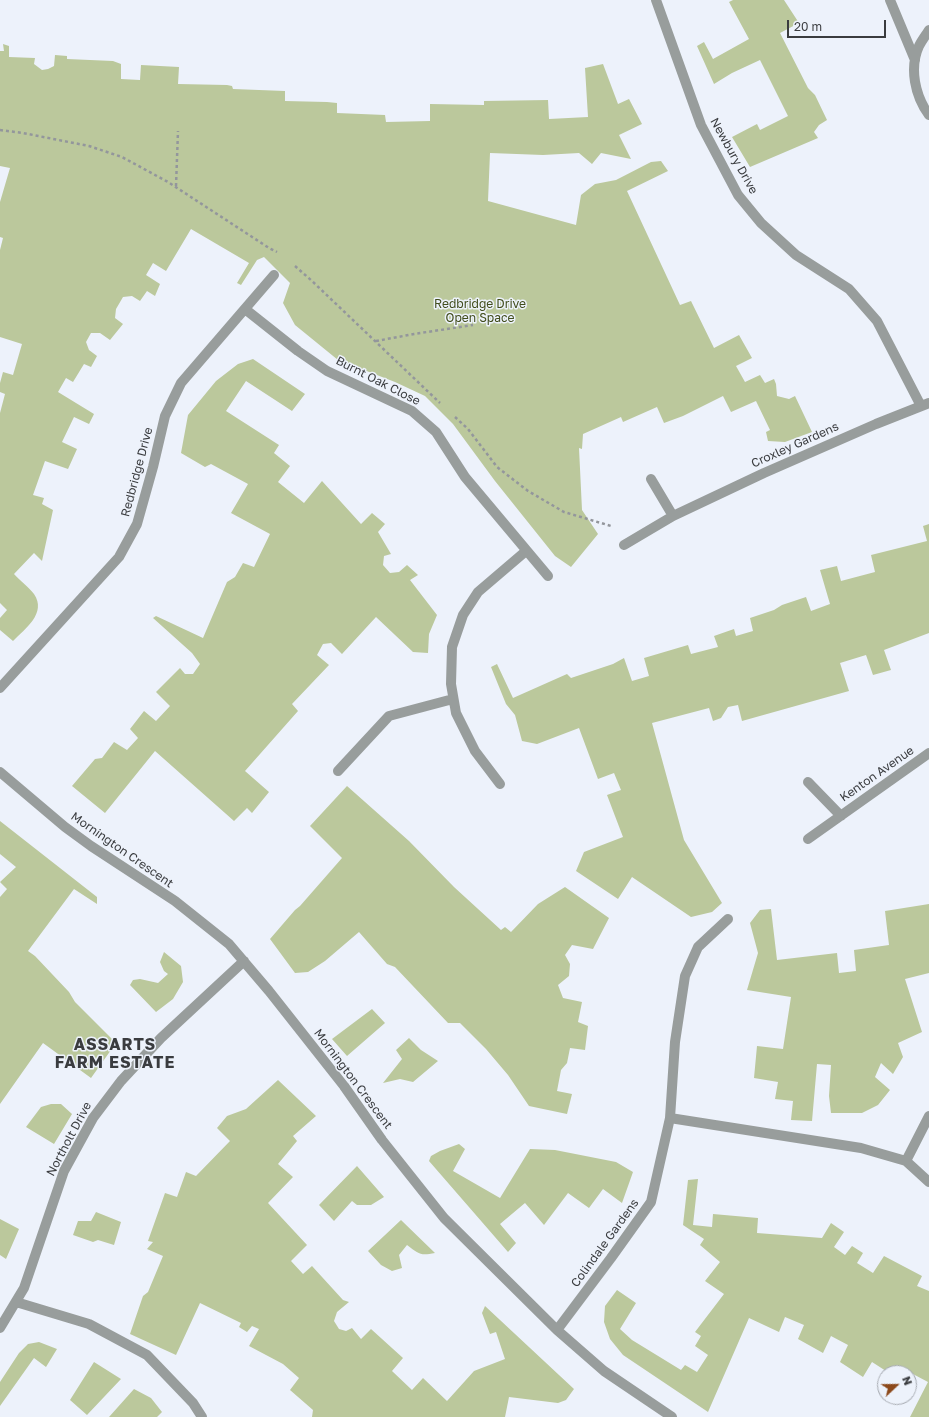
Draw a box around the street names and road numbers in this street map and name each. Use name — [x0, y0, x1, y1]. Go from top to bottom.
street label: Newbury Drive — [707, 115, 761, 197]
street label: Burnt Oak Close — [333, 354, 423, 408]
street label: Croxley Gardens — [749, 419, 841, 471]
street label: Redbridge Drive — [118, 426, 156, 518]
street label: Kenton Avenue — [837, 743, 917, 805]
street label: Mornington Crescent — [68, 809, 176, 891]
street label: Mornington Crescent — [311, 1026, 395, 1132]
street label: Northolt Drive — [43, 1100, 95, 1178]
street label: Colindale Gardens — [568, 1196, 642, 1290]

